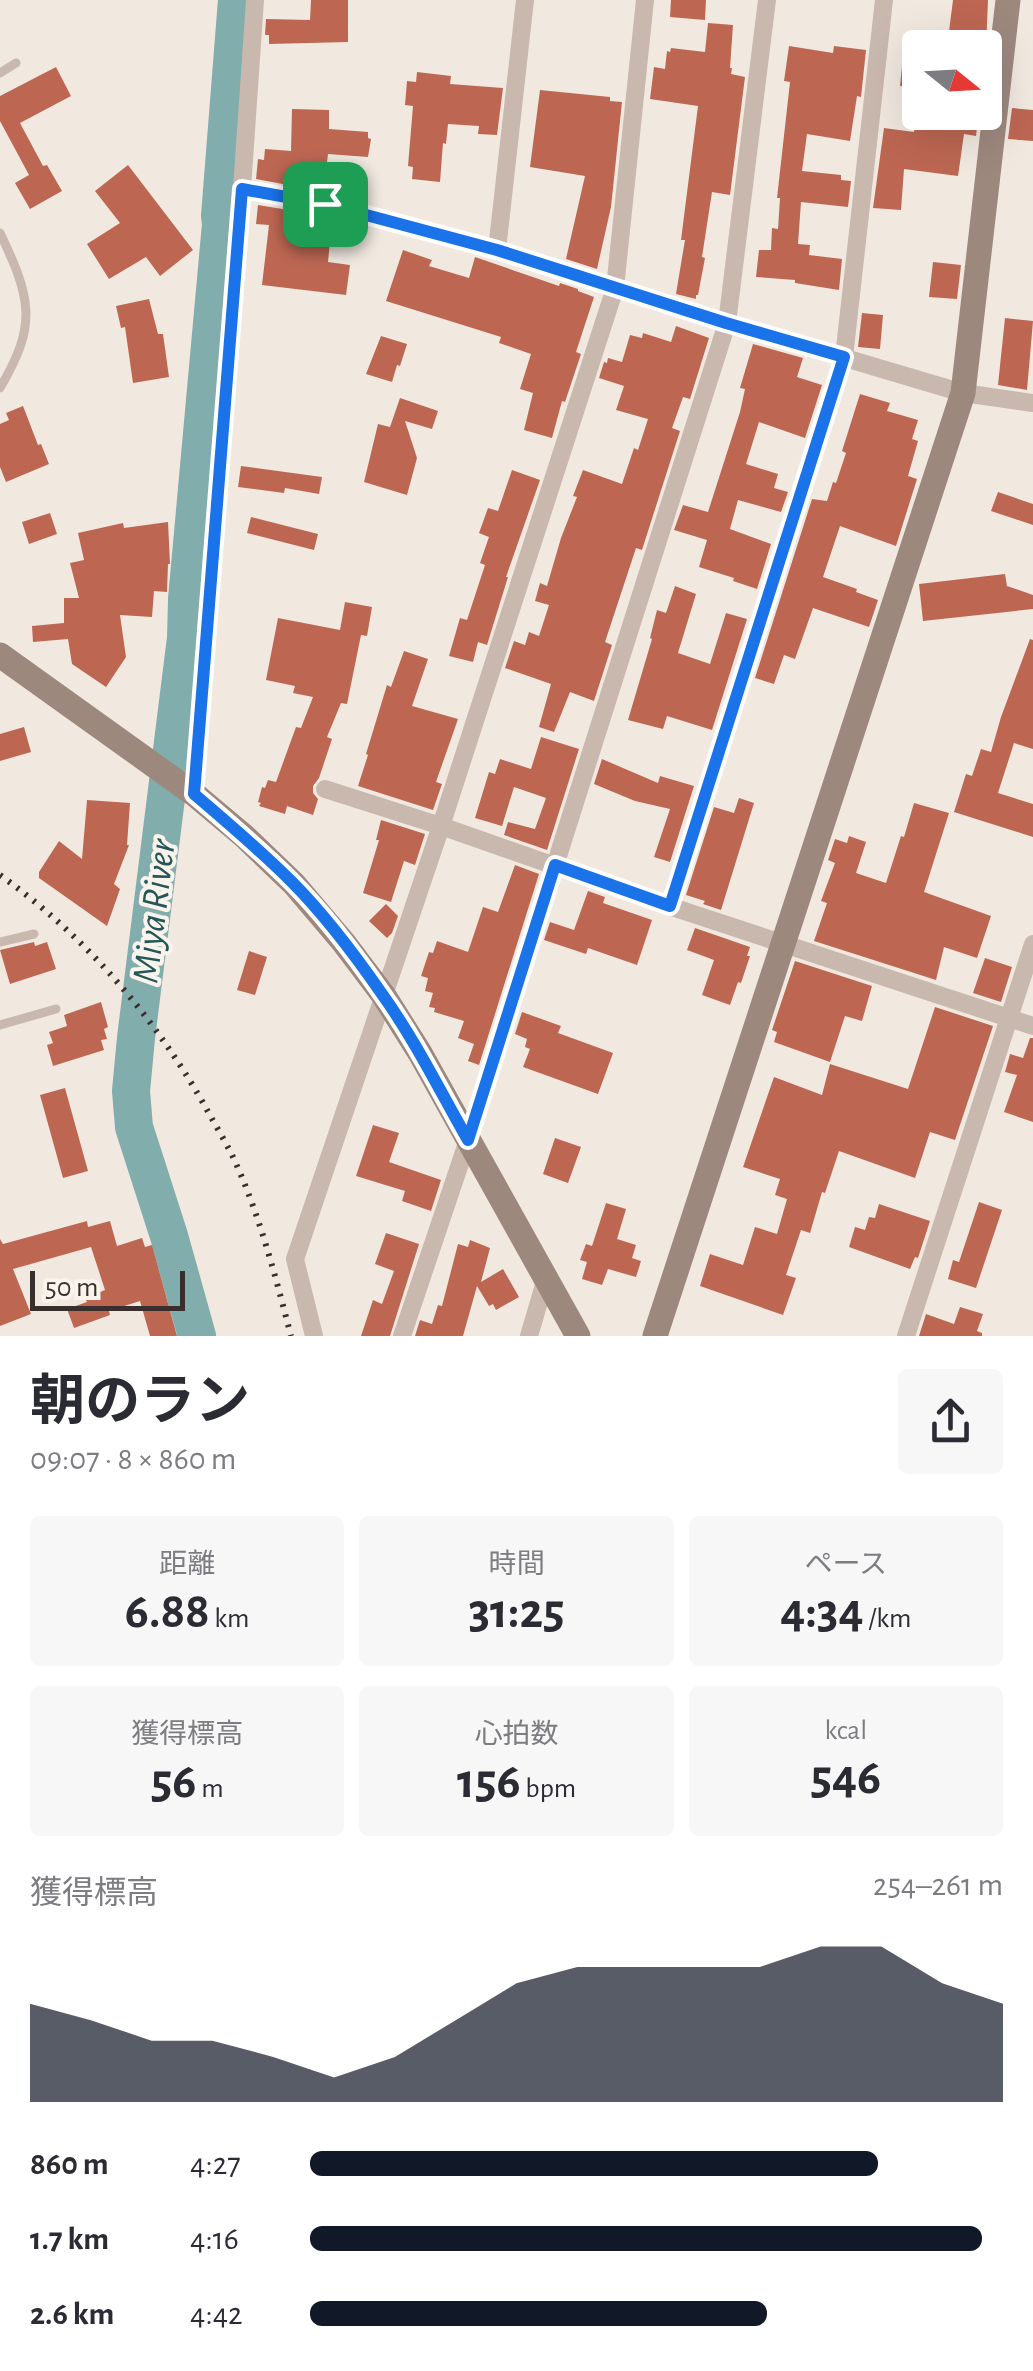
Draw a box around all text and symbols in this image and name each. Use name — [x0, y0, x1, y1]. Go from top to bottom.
north arrow — [902, 30, 1002, 130]
map controls — [902, 30, 1002, 130]
pin — [283, 162, 368, 247]
icon: arrive — [298, 177, 353, 232]
water label: Miya River — [127, 836, 183, 985]
scale bar — [30, 1266, 185, 1310]
text: 50 m — [45, 1274, 99, 1302]
button: share — [898, 1369, 1003, 1474]
text: 朝のラン — [30, 1375, 250, 1430]
text: 09:07 · 8 × 860 m — [30, 1443, 236, 1475]
text: 距離 — [159, 1551, 215, 1579]
text: 時間 — [488, 1551, 545, 1579]
text: ペース — [805, 1551, 887, 1579]
text: 6.88 — [125, 1587, 210, 1637]
text: 31:25 — [468, 1587, 565, 1637]
text: 4:34 — [780, 1587, 864, 1637]
text: km — [210, 1605, 250, 1633]
text: /km — [864, 1605, 911, 1633]
text: kcal — [824, 1717, 867, 1745]
text: 獲得標高 — [131, 1721, 243, 1749]
text: 心拍数 — [474, 1721, 559, 1749]
text: 546 — [810, 1753, 881, 1803]
text: 56 — [151, 1757, 197, 1807]
text: 156 — [457, 1757, 521, 1807]
text: m — [197, 1775, 224, 1803]
text: bpm — [521, 1775, 576, 1803]
text: 254–261 m — [873, 1869, 1003, 1901]
text: 獲得標高 — [30, 1877, 158, 1909]
text: 860 m — [30, 2148, 109, 2180]
text: 4:27 — [190, 2148, 241, 2180]
text: 1.7 km — [30, 2223, 109, 2255]
text: 4:16 — [190, 2223, 239, 2255]
text: 2.6 km — [30, 2298, 114, 2330]
text: 4:42 — [190, 2298, 243, 2330]

